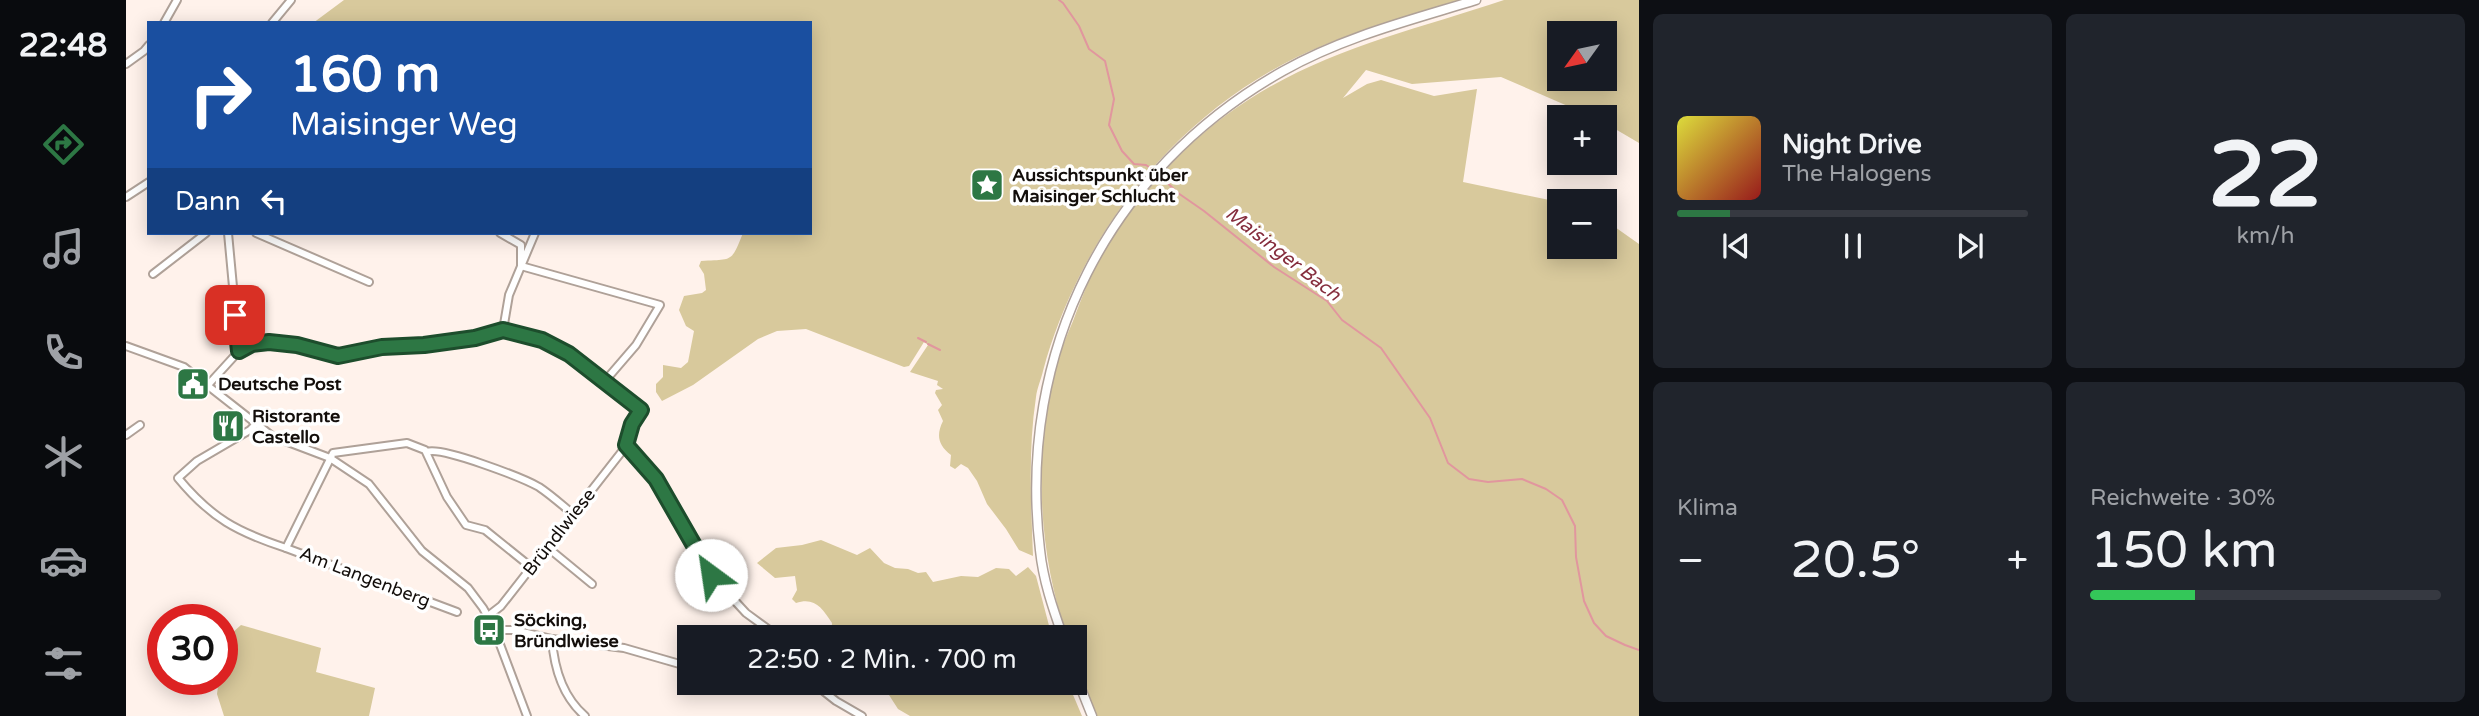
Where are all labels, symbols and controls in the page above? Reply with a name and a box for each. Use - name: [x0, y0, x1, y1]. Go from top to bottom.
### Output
- north arrow: [1547, 21, 1617, 91]
- map controls: [1547, 21, 1617, 259]
- text: 22:48: [19, 27, 107, 65]
- text: 160 m: [290, 46, 440, 105]
- icon: right: [175, 49, 266, 140]
- button: +: [1547, 105, 1617, 175]
- text: Maisinger Weg: [290, 106, 518, 144]
- icon: directions: [39, 120, 88, 169]
- text: 22: [2208, 121, 2323, 231]
- text: Night Drive: [1782, 129, 1922, 160]
- text: The Halogens: [1782, 160, 1931, 188]
- place label: Aussichtspunkt über Maisinger Schlucht: [1012, 164, 1189, 207]
- place icon: Aussichtspunkt über Maisinger Schlucht: [968, 166, 1006, 204]
- icon: left: [255, 182, 293, 220]
- text: Dann: [175, 186, 241, 217]
- button: −: [1547, 189, 1617, 259]
- water label: Maisinger Bach: [1221, 202, 1345, 306]
- text: km/h: [2237, 222, 2294, 250]
- icon: music: [39, 224, 88, 273]
- icon: previous: [1717, 227, 1755, 265]
- icon: pause: [1834, 227, 1872, 265]
- icon: next: [1951, 227, 1989, 265]
- pin: [205, 285, 265, 345]
- icon: arrive: [216, 296, 254, 334]
- icon: phone: [39, 328, 88, 377]
- public building icon: Deutsche Post: [174, 365, 212, 403]
- place label: Deutsche Post: [218, 373, 342, 395]
- place label: Ristorante Castello: [252, 405, 340, 448]
- restaurant icon: Ristorante Castello: [209, 407, 247, 445]
- icon: climate: [39, 432, 88, 481]
- street label: Bründlwiese: [518, 484, 600, 580]
- text: Reichweite · 30%: [2090, 484, 2275, 512]
- text: Klima: [1677, 494, 1738, 522]
- text: 150 km: [2090, 519, 2278, 582]
- text: 20.5°: [1790, 529, 1920, 592]
- icon: car: [39, 536, 88, 585]
- position arrow: [674, 538, 748, 612]
- text: −: [1677, 538, 1704, 584]
- text: +: [2007, 538, 2028, 584]
- street label: Am Langenberg: [297, 542, 433, 612]
- speed limit sign: 30: [147, 604, 238, 695]
- place label: Söcking, Bründlwiese: [514, 609, 619, 652]
- bus stop icon: Söcking, Bründlwiese: [470, 611, 508, 649]
- icon: filters: [39, 639, 88, 688]
- text: 22:50 · 2 Min. · 700 m: [747, 644, 1017, 675]

